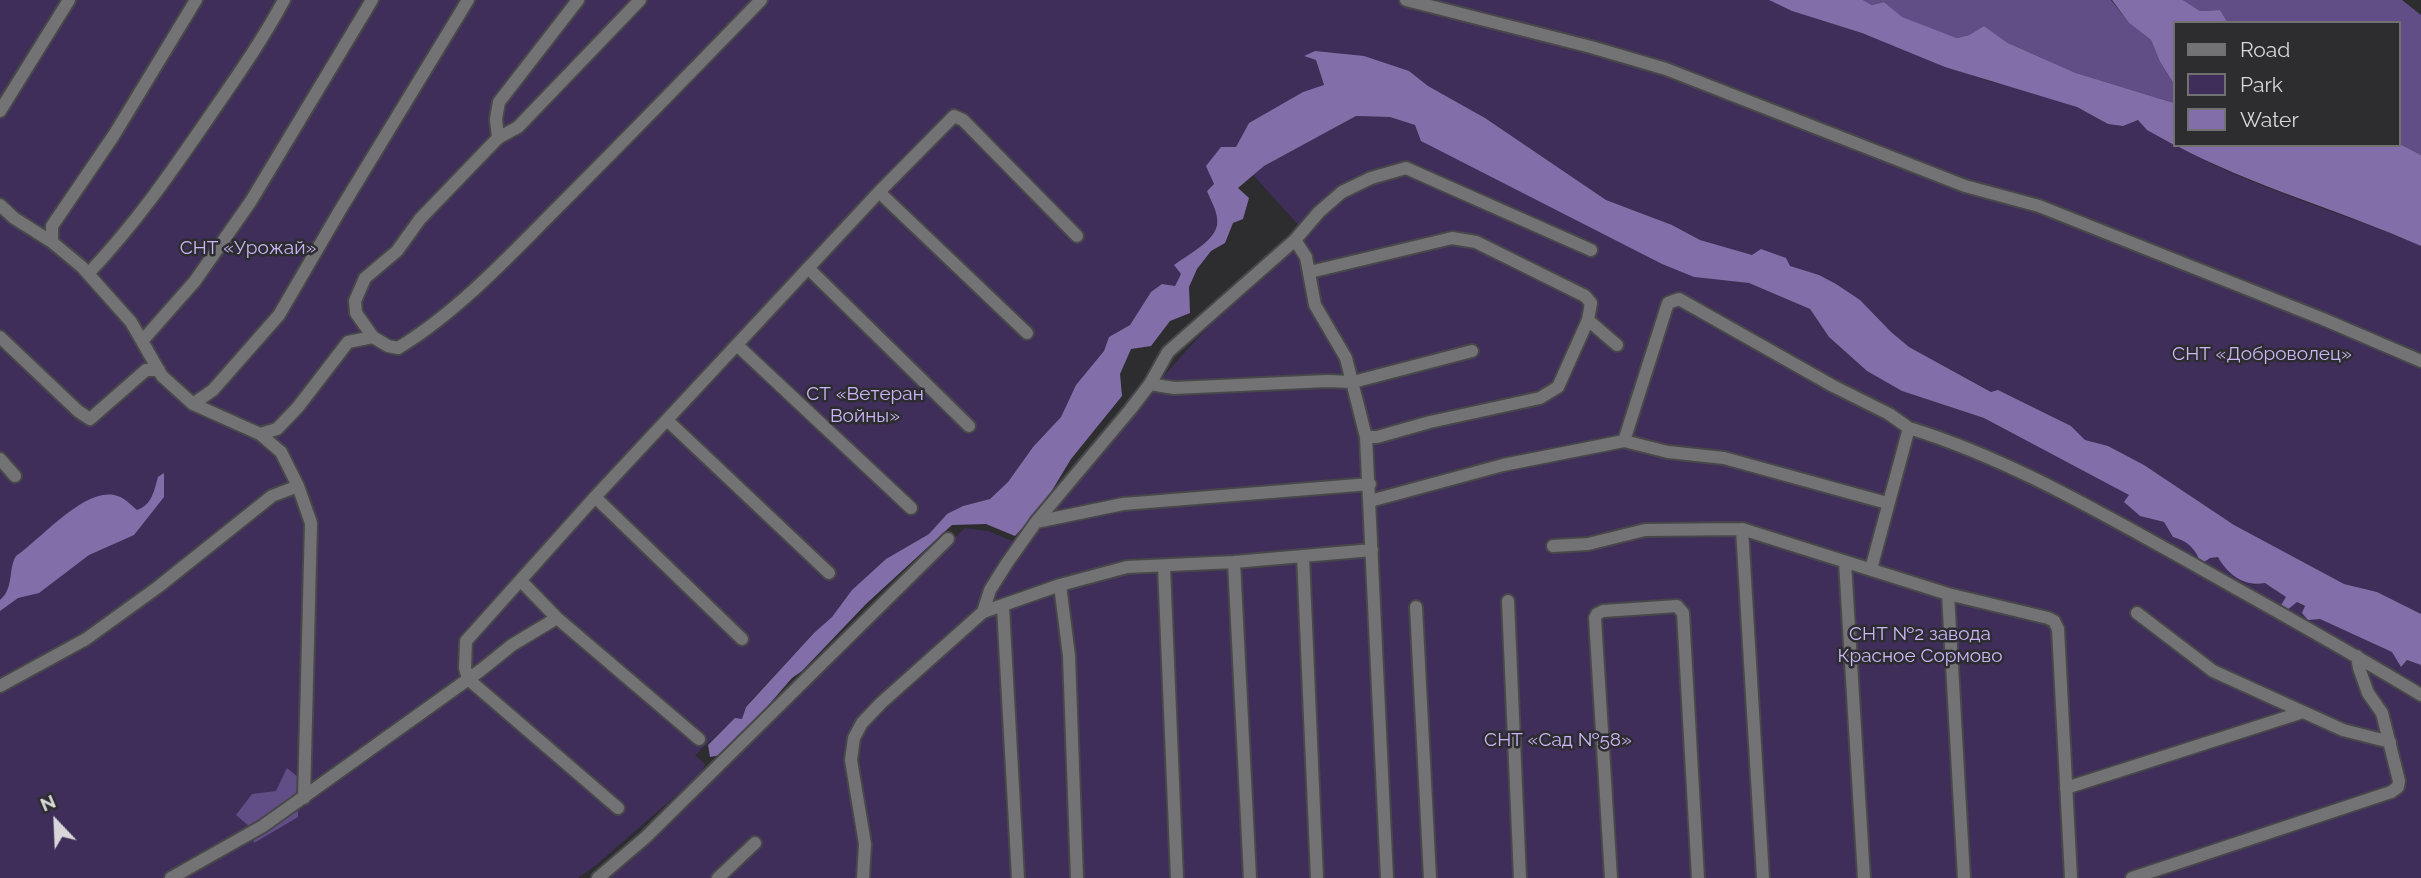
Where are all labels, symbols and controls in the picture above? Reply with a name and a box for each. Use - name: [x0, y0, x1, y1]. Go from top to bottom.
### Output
- legend: [2172, 21, 2400, 147]
- text: Road: [2240, 37, 2290, 62]
- text: Park: [2240, 72, 2283, 97]
- text: Water: [2240, 107, 2299, 132]
- park label: СНТ «Урожай»: [180, 237, 316, 259]
- park label: СНТ «Доброволец»: [2172, 343, 2352, 365]
- park label: СТ «Ветеран Войны»: [806, 383, 924, 427]
- park label: СНТ №2 завода Красное Сормово: [1837, 623, 2003, 667]
- park label: СНТ «Сад №58»: [1484, 729, 1632, 751]
- north arrow: [21, 787, 91, 857]
- text: N: [37, 790, 59, 816]

